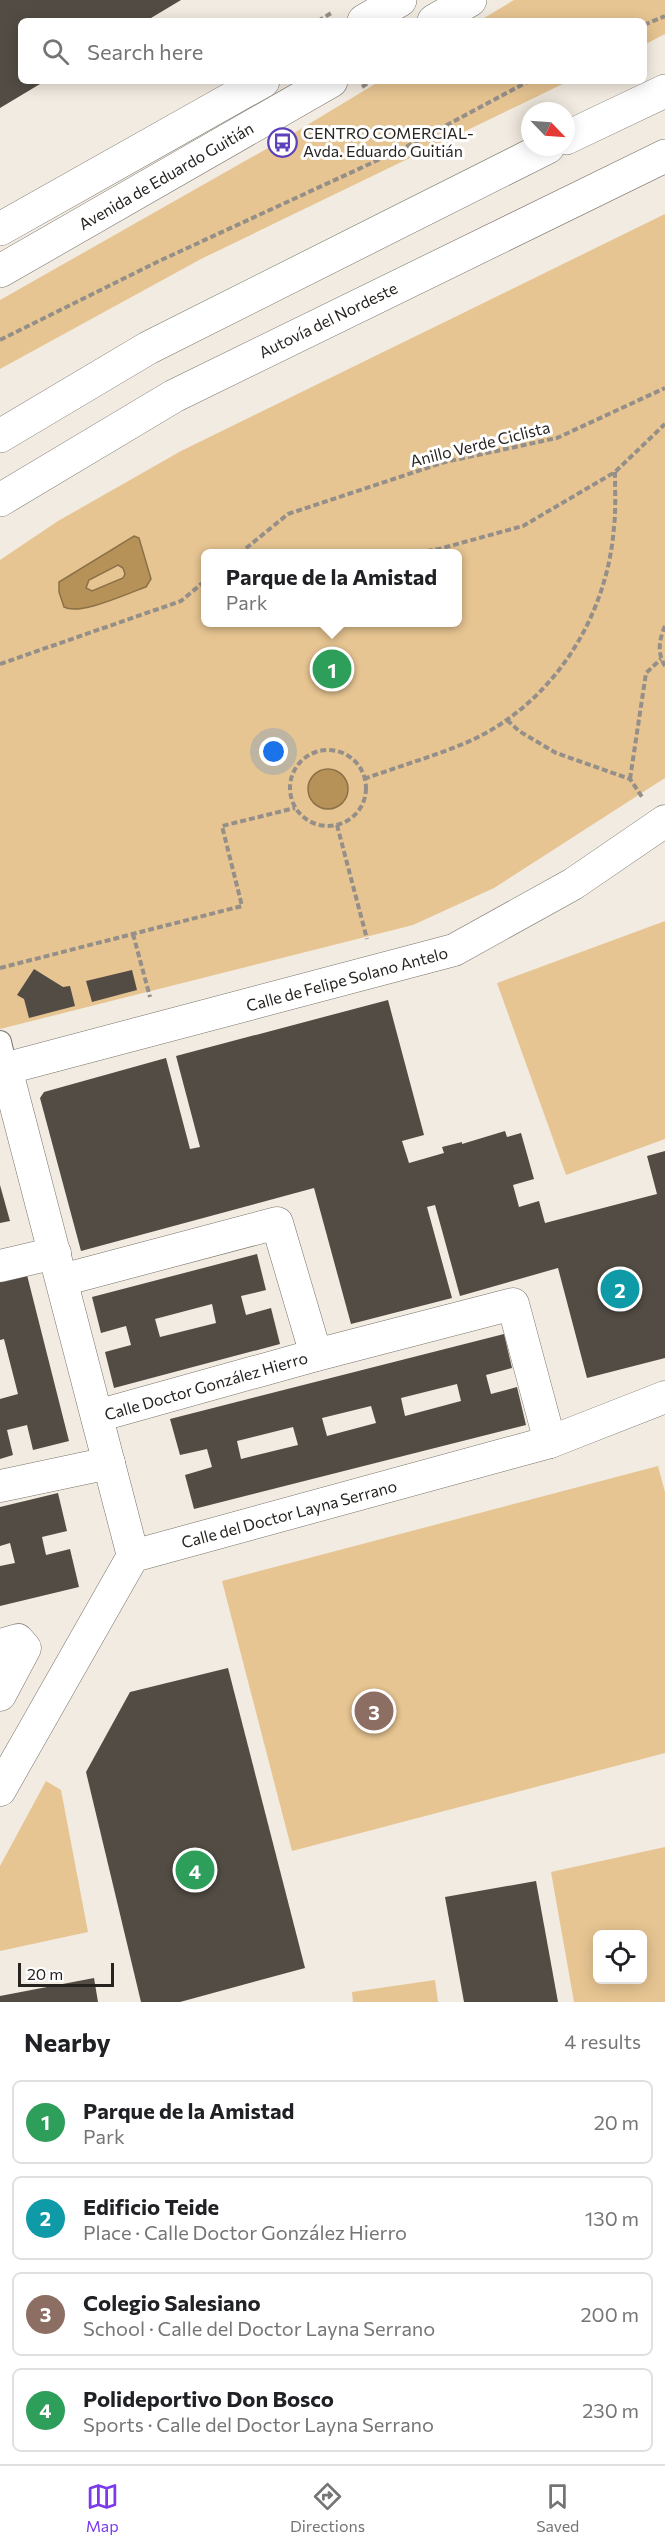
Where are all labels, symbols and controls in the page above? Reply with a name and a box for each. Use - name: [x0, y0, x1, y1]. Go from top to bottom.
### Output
- search box: [18, 18, 647, 84]
- icon: search: [39, 35, 72, 68]
- text: Search here: [87, 38, 203, 65]
- north arrow: [521, 102, 575, 156]
- street label: Avenida de Eduardo Guitián: [75, 118, 256, 233]
- place label: CENTRO COMERCIAL- Avda. Eduardo Guitián: [303, 123, 474, 160]
- bus stop icon: CENTRO COMERCIAL- Avda. Eduardo Guitián: [266, 126, 298, 158]
- street label: Autovía del Nordeste: [255, 278, 400, 361]
- street label: Anillo Verde Ciclista: [408, 417, 552, 470]
- popup: [201, 549, 462, 627]
- text: Parque de la Amistad: [226, 563, 437, 590]
- text: Park: [226, 590, 268, 614]
- pin: 1: [312, 646, 352, 692]
- your location: [259, 737, 288, 766]
- street label: Calle de Felipe Solano Antelo: [244, 942, 450, 1015]
- pin: 2: [600, 1266, 640, 1312]
- street label: Calle Doctor González Hierro: [102, 1347, 310, 1424]
- street label: Calle del Doctor Layna Serrano: [179, 1476, 399, 1551]
- pin: 3: [354, 1688, 394, 1734]
- pin: 4: [176, 1848, 214, 1892]
- map controls: [593, 1930, 647, 1984]
- button: locate: [593, 1930, 647, 1984]
- scale bar: [18, 1960, 114, 1988]
- text: 20 m: [27, 1964, 63, 1983]
- text: Nearby: [24, 2026, 111, 2057]
- text: 4 results: [564, 2029, 641, 2053]
- text: Parque de la Amistad: [83, 2097, 294, 2124]
- text: 1: [41, 2110, 50, 2134]
- text: 20 m: [594, 2110, 639, 2134]
- text: Park: [83, 2124, 125, 2148]
- text: Edificio Teide: [83, 2193, 219, 2220]
- text: 2: [40, 2206, 51, 2230]
- text: 130 m: [585, 2206, 639, 2230]
- text: Place · Calle Doctor González Hierro: [83, 2220, 407, 2244]
- text: Colegio Salesiano: [83, 2289, 261, 2316]
- text: 3: [40, 2302, 51, 2326]
- text: 200 m: [581, 2302, 639, 2326]
- text: School · Calle del Doctor Layna Serrano: [83, 2316, 435, 2340]
- text: Polideportivo Don Bosco: [83, 2385, 334, 2412]
- text: 4: [39, 2398, 52, 2422]
- text: 230 m: [582, 2398, 639, 2422]
- text: Sports · Calle del Doctor Layna Serrano: [83, 2412, 434, 2436]
- tab: Map: [86, 2480, 119, 2535]
- tab: Directions: [290, 2480, 365, 2535]
- tab: Saved: [536, 2480, 579, 2535]

